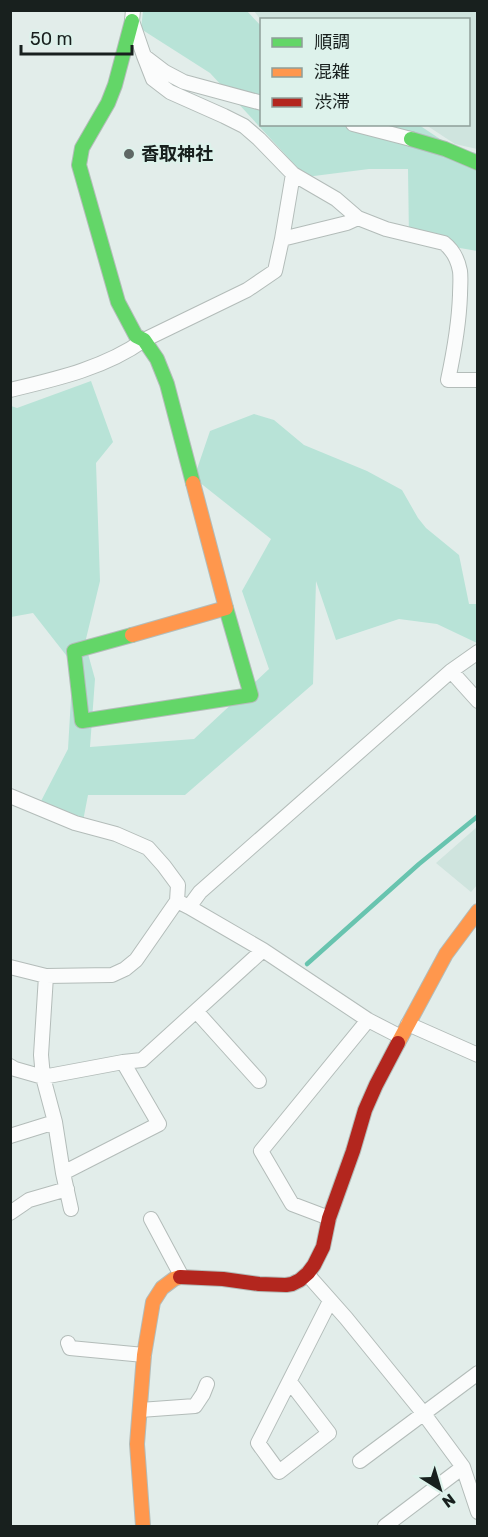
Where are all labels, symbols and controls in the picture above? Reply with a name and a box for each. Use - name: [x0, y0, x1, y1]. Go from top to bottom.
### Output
- scale bar: [21, 18, 132, 56]
- legend: [260, 18, 470, 126]
- text: 50 m: [30, 28, 73, 50]
- text: 順調: [314, 31, 350, 53]
- text: 混雑: [314, 61, 350, 83]
- text: 渋滞: [314, 91, 350, 113]
- place label: 香取神社: [141, 143, 213, 165]
- marker: 香取神社: [122, 147, 136, 161]
- north arrow: [410, 1459, 470, 1519]
- text: N: [438, 1490, 459, 1512]

